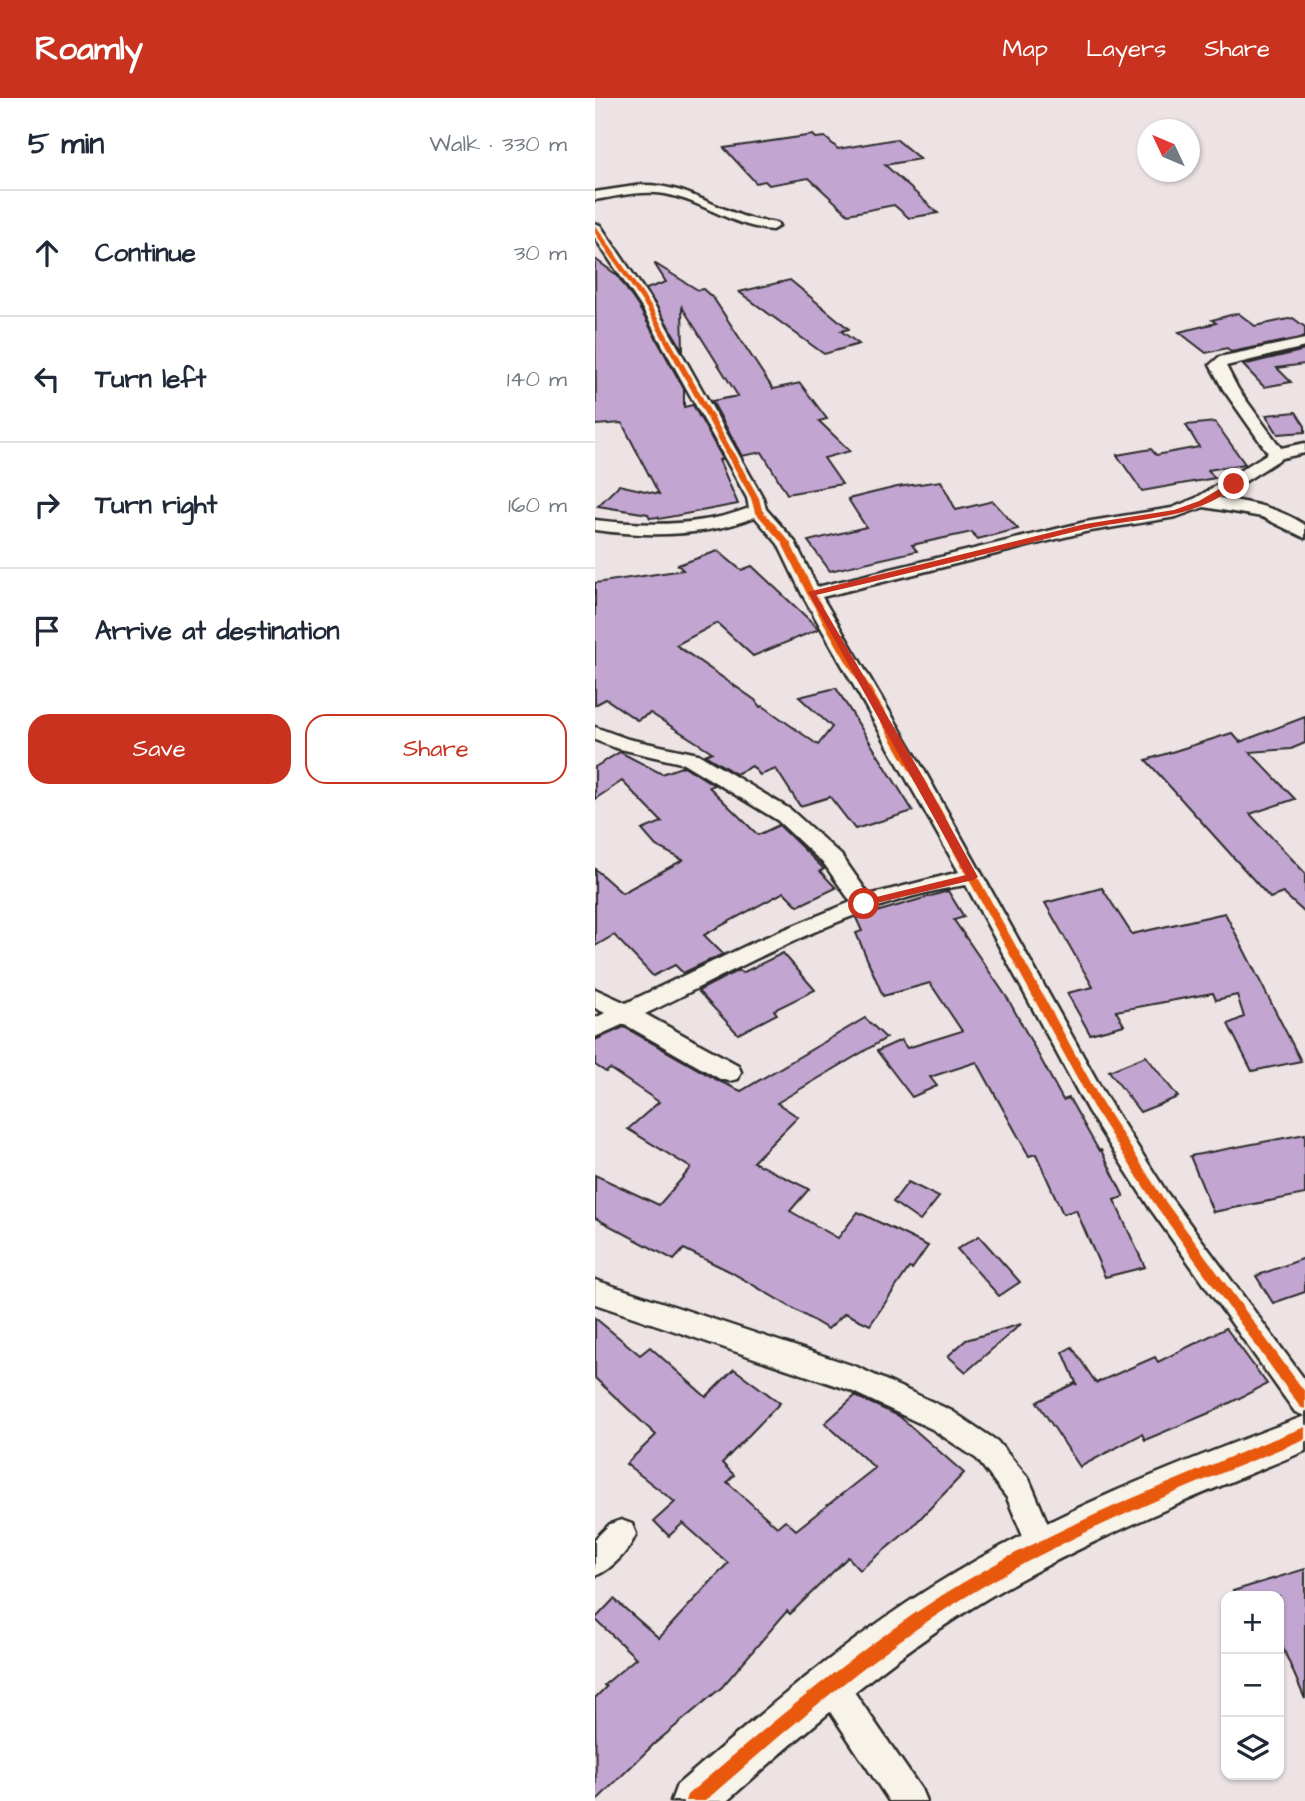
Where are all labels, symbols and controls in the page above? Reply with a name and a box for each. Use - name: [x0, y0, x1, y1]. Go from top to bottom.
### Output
- text: Roamly: [35, 26, 143, 72]
- text: Map: [1003, 32, 1048, 66]
- text: Layers: [1086, 32, 1166, 66]
- text: Share: [1204, 32, 1270, 66]
- north arrow: [1137, 119, 1200, 182]
- text: 5 min: [28, 123, 104, 165]
- text: Walk · 330 m: [429, 128, 567, 160]
- icon: ahead: [28, 234, 66, 272]
- text: Continue: [95, 235, 196, 271]
- text: 30 m: [514, 237, 567, 269]
- icon: left: [28, 360, 66, 398]
- text: Turn left: [95, 361, 206, 397]
- text: 140 m: [507, 363, 567, 395]
- route end: [1218, 468, 1249, 499]
- icon: right: [28, 486, 66, 524]
- text: Turn right: [95, 487, 217, 523]
- text: 160 m: [508, 489, 567, 521]
- icon: arrive: [28, 612, 66, 650]
- text: Arrive at destination: [95, 613, 340, 649]
- button: Save: [28, 714, 291, 784]
- button: Share: [305, 714, 567, 784]
- route start: [848, 888, 879, 919]
- map controls: [1221, 1591, 1284, 1780]
- button: +: [1221, 1591, 1284, 1654]
- button: −: [1221, 1654, 1284, 1717]
- button: layers: [1221, 1717, 1284, 1780]

